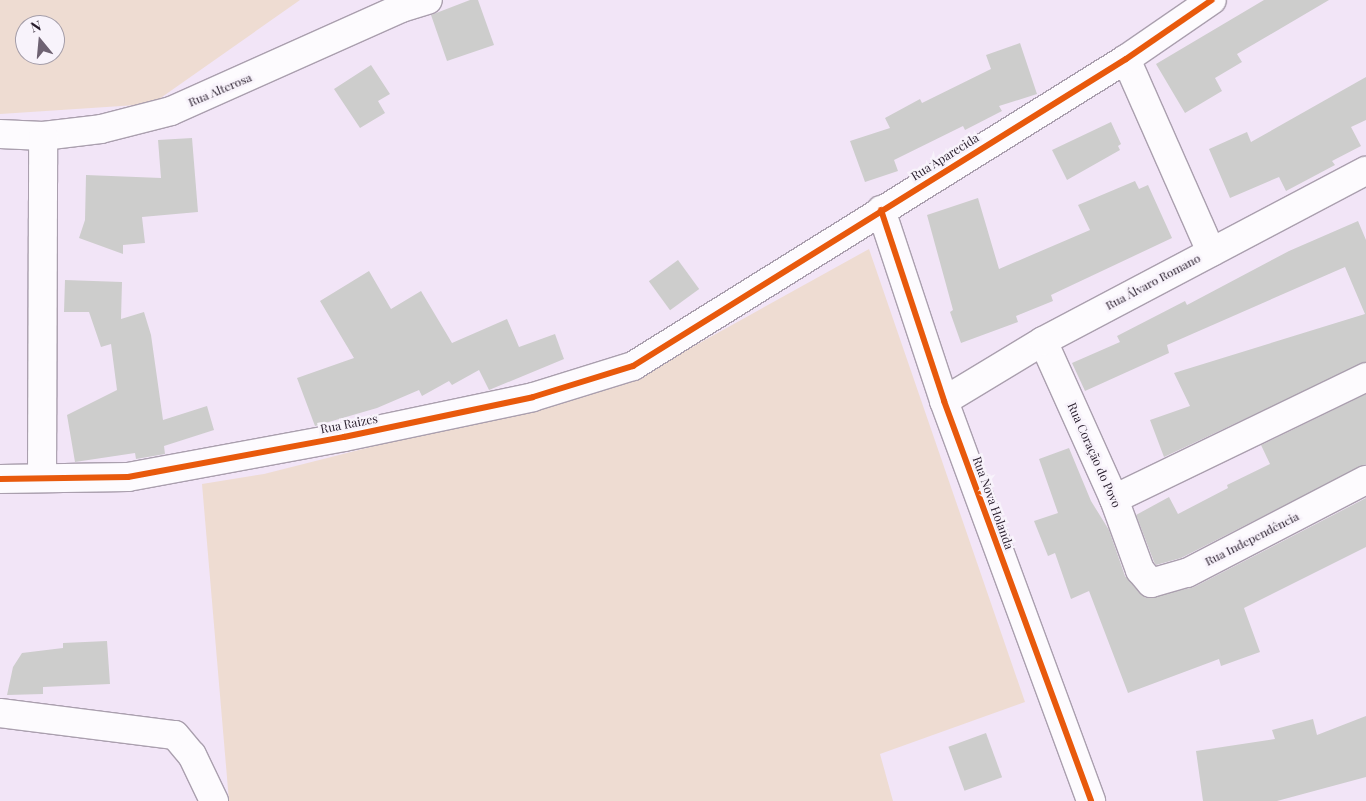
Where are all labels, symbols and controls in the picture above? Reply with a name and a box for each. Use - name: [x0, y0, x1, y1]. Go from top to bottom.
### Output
- north arrow: [15, 15, 65, 65]
- text: N: [28, 16, 43, 37]
- street label: Rua Alterosa: [186, 70, 254, 110]
- street label: Rua Aparecida: [908, 130, 982, 184]
- street label: Rua Álvaro Romano: [1103, 251, 1203, 313]
- street label: Rua Coração do Povo: [1064, 400, 1124, 510]
- street label: Rua Raizes: [319, 411, 379, 437]
- street label: Rua Nova Holanda: [969, 454, 1017, 552]
- street label: Rua Independência: [1203, 509, 1301, 569]

